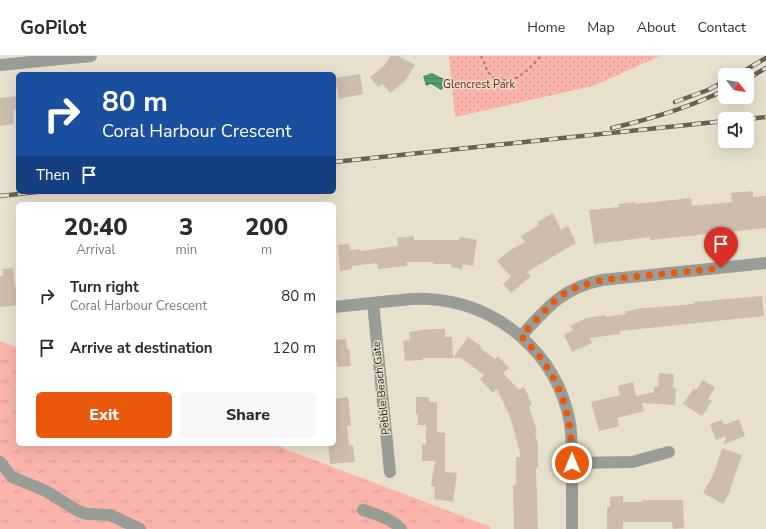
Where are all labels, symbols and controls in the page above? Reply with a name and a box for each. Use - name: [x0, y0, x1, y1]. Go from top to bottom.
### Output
- text: GoPilot: [20, 15, 86, 41]
- text: Home: [527, 18, 565, 37]
- text: Map: [587, 18, 615, 37]
- text: About: [637, 18, 676, 37]
- text: Contact: [698, 18, 746, 37]
- north arrow: [718, 68, 754, 104]
- map controls: [718, 68, 754, 148]
- park label: Glencrest Park: [443, 77, 515, 92]
- text: 80 m: [102, 83, 168, 121]
- icon: right: [36, 88, 88, 140]
- button: sound: [718, 112, 754, 148]
- text: Coral Harbour Crescent: [102, 119, 292, 143]
- icon: arrive: [78, 164, 100, 186]
- text: Then: [36, 165, 70, 185]
- text: 20:40: [64, 211, 128, 243]
- text: 3: [179, 211, 194, 243]
- text: 200: [245, 211, 288, 243]
- pin: [704, 227, 738, 268]
- icon: arrive: [710, 233, 732, 255]
- text: Arrival: [76, 241, 115, 259]
- text: min: [176, 241, 197, 259]
- text: m: [261, 241, 272, 259]
- text: Turn right: [70, 277, 139, 297]
- icon: right: [36, 285, 58, 307]
- text: 80 m: [281, 286, 316, 306]
- text: Coral Harbour Crescent: [70, 297, 207, 315]
- icon: arrive: [36, 337, 58, 359]
- text: Arrive at destination: [70, 338, 213, 358]
- text: 120 m: [272, 338, 316, 358]
- street label: Pebble Beach Gate: [369, 340, 393, 436]
- button: Exit: [36, 392, 172, 438]
- button: Share: [180, 392, 316, 438]
- position arrow: [551, 442, 593, 484]

